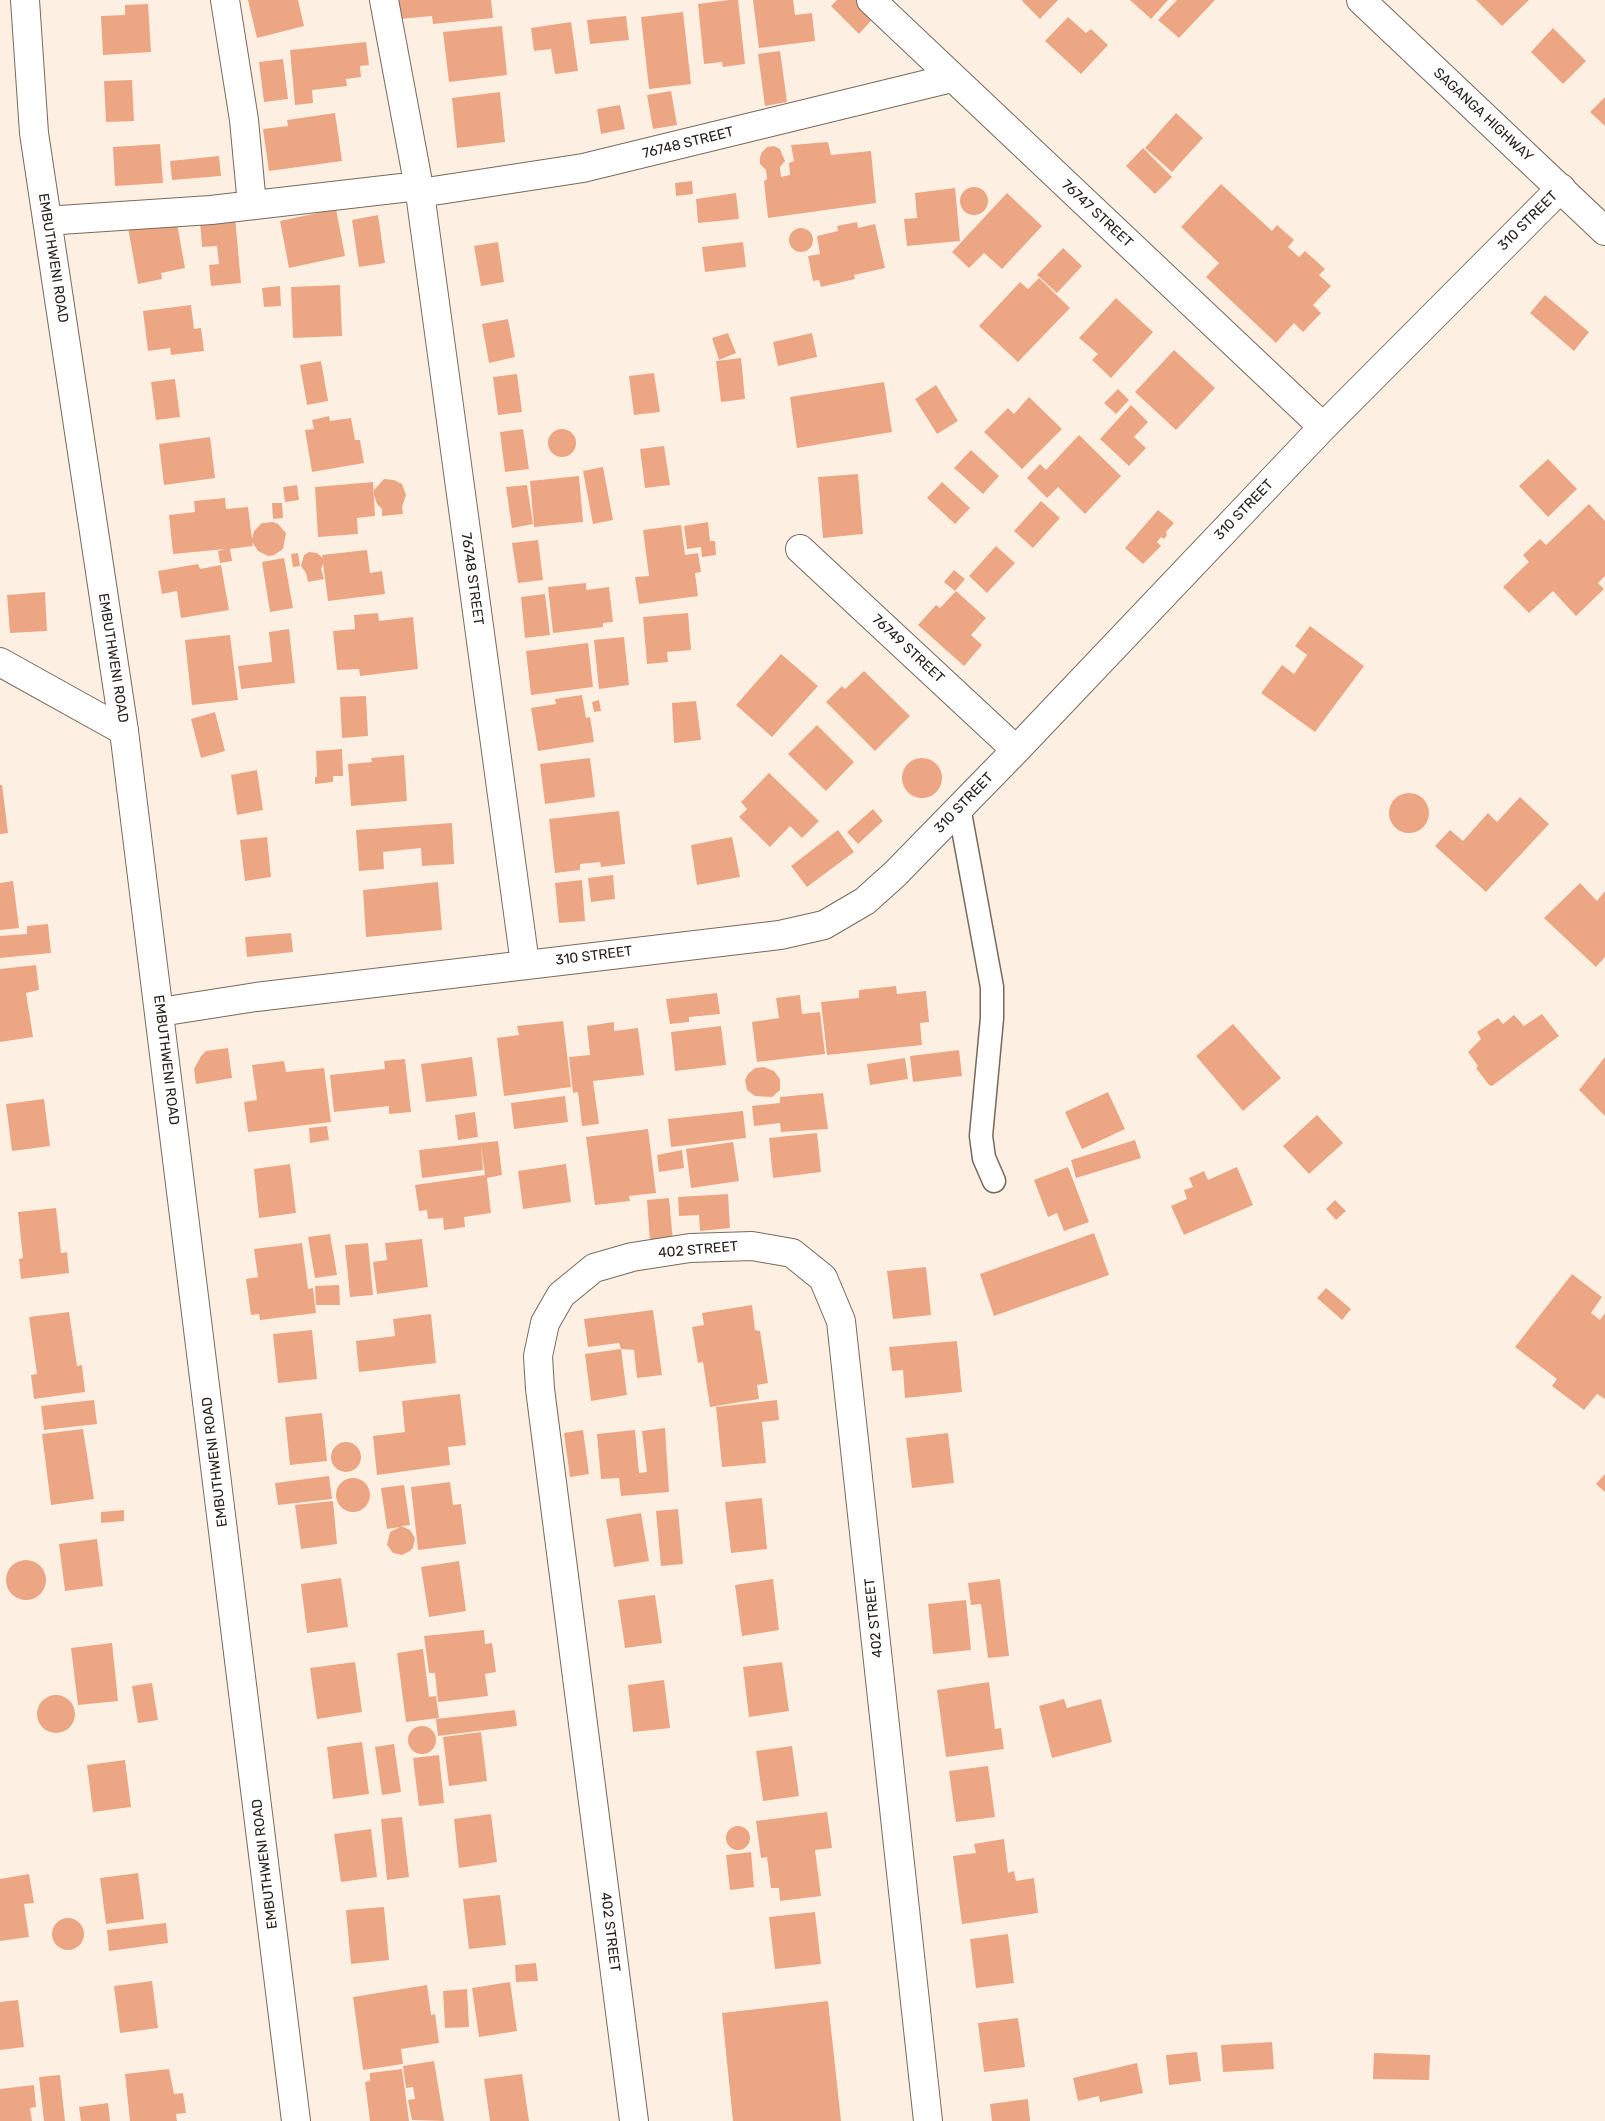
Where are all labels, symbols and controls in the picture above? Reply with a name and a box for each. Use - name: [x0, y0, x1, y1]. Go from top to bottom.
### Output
- street label: SAGANGA HIGHWAY: [1430, 65, 1536, 165]
- street label: 76748 STREET: [641, 124, 735, 162]
- street label: 76747 STREET: [1058, 177, 1136, 251]
- street label: 310 STREET: [1495, 188, 1561, 254]
- street label: EMBUTHWENI ROAD: [34, 192, 72, 324]
- street label: 310 STREET: [1211, 476, 1277, 544]
- street label: 76748 STREET: [457, 532, 487, 626]
- street label: EMBUTHWENI ROAD: [94, 592, 132, 724]
- street label: 76749 STREET: [868, 611, 948, 687]
- street label: 310 STREET: [931, 769, 997, 837]
- street label: 310 STREET: [555, 943, 633, 969]
- street label: EMBUTHWENI ROAD: [150, 994, 182, 1126]
- street label: 402 STREET: [657, 1238, 739, 1262]
- street label: EMBUTHWENI ROAD: [199, 1396, 231, 1528]
- street label: 402 STREET: [861, 1577, 887, 1659]
- street label: EMBUTHWENI ROAD: [249, 1798, 281, 1930]
- street label: 402 STREET: [597, 1891, 623, 1973]

